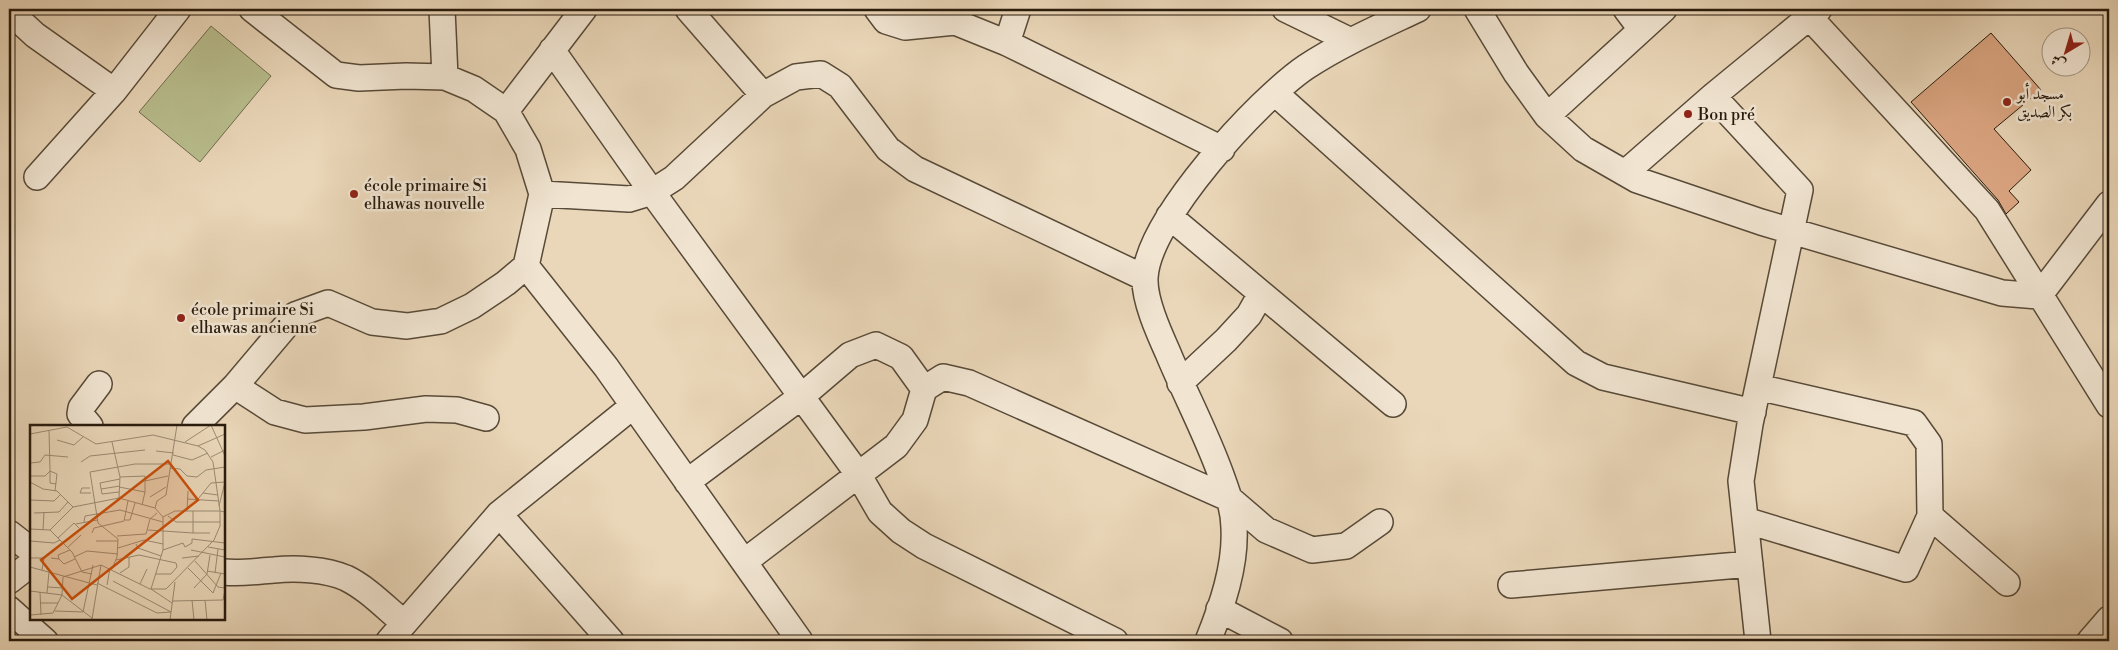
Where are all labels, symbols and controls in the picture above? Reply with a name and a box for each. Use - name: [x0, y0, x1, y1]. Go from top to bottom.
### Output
- north arrow: [2040, 28, 2090, 78]
- text: ش: [2048, 50, 2070, 73]
- place label: مسجد أبو بكر الصديق: [2015, 82, 2072, 122]
- marker: مسجد أبو بكر الصديق: [2001, 96, 2013, 108]
- place label: Bon pré: [1697, 105, 1755, 125]
- marker: Bon pré: [1682, 108, 1694, 120]
- place label: école primaire Si elhawas nouvelle: [364, 176, 487, 214]
- marker: école primaire Si elhawas nouvelle: [348, 188, 360, 200]
- place label: école primaire Si elhawas ancienne: [191, 300, 317, 338]
- marker: école primaire Si elhawas ancienne: [175, 312, 187, 324]
- inset map: [30, 425, 225, 620]

